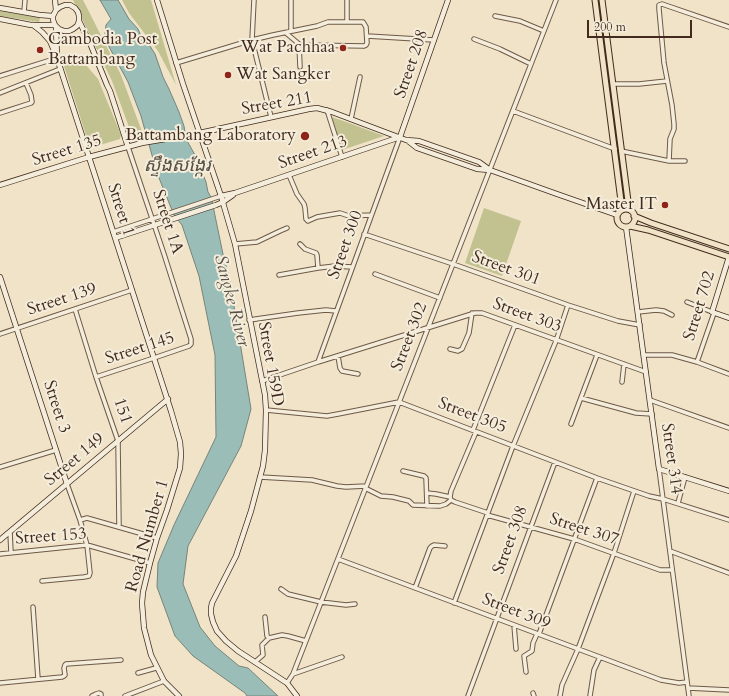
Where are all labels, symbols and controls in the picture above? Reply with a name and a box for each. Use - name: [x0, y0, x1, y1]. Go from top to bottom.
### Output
- scale bar: [589, 12, 694, 38]
- text: 200 m: [594, 19, 626, 35]
- street label: Street 208: [391, 27, 433, 101]
- place label: Cambodia Post Battambang: [48, 30, 157, 70]
- place label: Wat Pachhaa: [240, 38, 335, 58]
- marker: Wat Pachhaa: [338, 43, 348, 53]
- marker: Cambodia Post Battambang: [35, 45, 45, 55]
- place label: Wat Sangker: [236, 65, 330, 85]
- marker: Wat Sangker: [223, 70, 233, 80]
- street label: Street 211: [240, 88, 314, 120]
- place label: Battambang Laboratory: [125, 126, 296, 146]
- marker: Battambang Laboratory: [299, 130, 311, 142]
- street label: Street 135: [30, 131, 104, 171]
- street label: Street 213: [276, 132, 350, 174]
- water label: ស្ទឹងសង្កែរ: [144, 156, 210, 178]
- street label: Street 1: [102, 181, 138, 239]
- street label: Street 1A: [147, 187, 187, 257]
- place label: Master IT: [586, 195, 657, 215]
- marker: Master IT: [660, 200, 670, 210]
- street label: Street 300: [324, 208, 368, 282]
- street label: Street 301: [469, 247, 543, 291]
- water label: Sangke River: [208, 253, 254, 349]
- street label: Street 702: [680, 269, 720, 343]
- street label: Street 139: [25, 279, 99, 321]
- street label: Street 303: [490, 294, 564, 338]
- street label: Street 302: [388, 300, 432, 374]
- street label: Street 159D: [253, 320, 287, 408]
- street label: Street 145: [103, 328, 177, 370]
- street label: Street 3: [38, 378, 74, 436]
- street label: Street 305: [435, 394, 509, 438]
- street label: 151: [108, 395, 136, 427]
- street label: Street 314: [656, 422, 686, 496]
- street label: Street 149: [41, 429, 109, 491]
- street label: Road Number 1: [122, 477, 174, 595]
- street label: Street 308: [489, 503, 533, 577]
- street label: Street 307: [547, 509, 621, 551]
- street label: Street 153: [15, 524, 87, 550]
- street label: Street 309: [479, 590, 553, 634]

